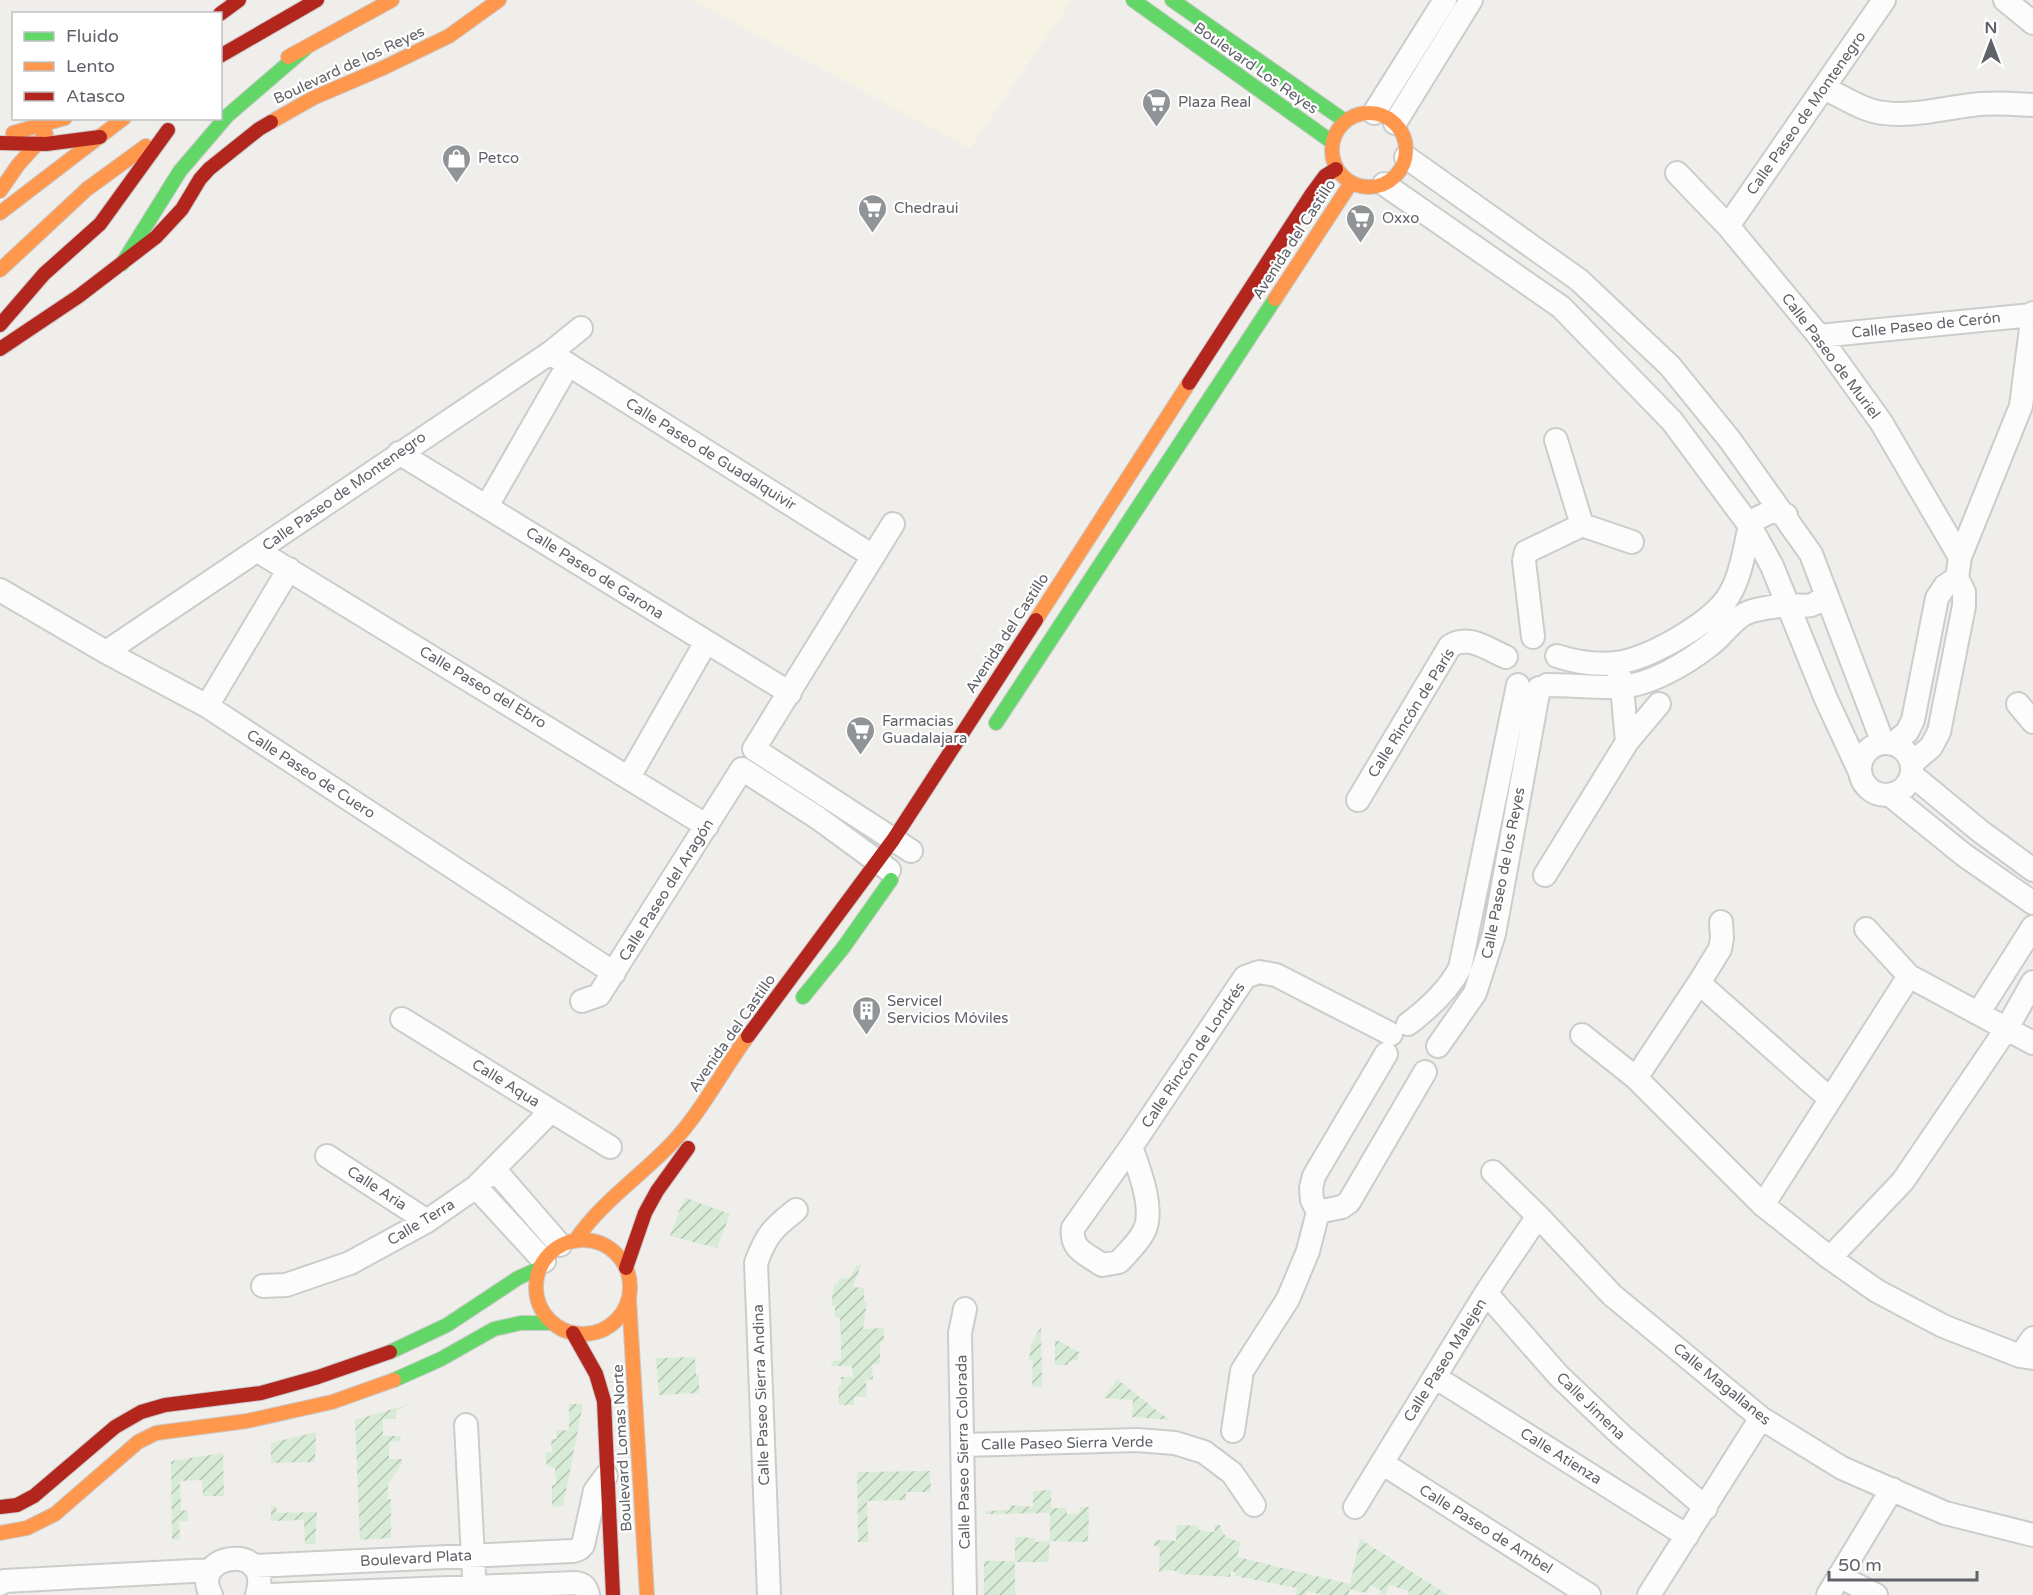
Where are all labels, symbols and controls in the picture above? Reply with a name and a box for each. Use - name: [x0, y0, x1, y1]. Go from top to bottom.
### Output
- legend: [12, 12, 222, 120]
- north arrow: [1961, 12, 2021, 72]
- street label: Boulevard Los Reyes: [1190, 18, 1322, 118]
- text: N: [1985, 18, 1997, 38]
- street label: Boulevard de los Reyes: [271, 22, 427, 108]
- text: Fluido: [66, 25, 119, 47]
- street label: Calle Paseo de Montenegro: [1743, 28, 1869, 198]
- text: Lento: [66, 55, 115, 77]
- text: Atasco: [66, 85, 125, 107]
- supermarket icon: Plaza Real: [1141, 86, 1173, 128]
- place label: Plaza Real: [1178, 93, 1251, 111]
- shop icon: Petco: [441, 142, 473, 184]
- place label: Petco: [478, 149, 519, 167]
- street label: Avenida del Castillo: [1249, 176, 1339, 302]
- supermarket icon: Chedraui: [857, 192, 889, 234]
- place label: Chedraui: [894, 199, 959, 217]
- supermarket icon: Oxxo: [1345, 202, 1377, 244]
- place label: Oxxo: [1382, 209, 1419, 227]
- street label: Calle Paseo de Muriel: [1778, 290, 1884, 422]
- street label: Calle Paseo de Cerón: [1851, 308, 2001, 342]
- street label: Calle Paseo de Guadalquivir: [622, 394, 800, 514]
- street label: Calle Paseo de Montenegro: [259, 428, 429, 554]
- street label: Calle Paseo de Garona: [523, 523, 667, 623]
- street label: Avenida del Castillo: [962, 570, 1052, 696]
- street label: Calle Paseo del Ebro: [416, 642, 550, 732]
- street label: Calle Rincón de París: [1364, 645, 1458, 781]
- place label: Farmacias Guadalajara: [882, 712, 967, 747]
- supermarket icon: Farmacias Guadalajara: [845, 714, 877, 756]
- street label: Calle Paseo de Cuero: [243, 726, 379, 822]
- street label: Calle Paseo de los Reyes: [1478, 786, 1528, 960]
- street label: Calle Paseo del Aragón: [615, 816, 717, 964]
- street label: Avenida del Castillo: [685, 971, 779, 1095]
- street label: Calle Rincón de Londrés: [1138, 979, 1248, 1131]
- place label: Servicel Servicios Móviles: [887, 992, 1009, 1027]
- building icon: Servicel Servicios Móviles: [850, 994, 882, 1036]
- street label: Calle Aqua: [469, 1055, 543, 1111]
- street label: Calle Aria: [344, 1162, 410, 1214]
- street label: Calle Terra: [384, 1195, 458, 1249]
- street label: Calle Paseo Malejen: [1400, 1295, 1490, 1425]
- street label: Calle Paseo Sierra Andina: [749, 1304, 773, 1486]
- street label: Calle Magallanes: [1670, 1339, 1774, 1429]
- street label: Calle Paseo Sierra Colorada: [952, 1354, 974, 1550]
- street label: Boulevard Lomas Norte: [609, 1364, 635, 1532]
- street label: Calle Jimena: [1553, 1369, 1629, 1443]
- street label: Calle Atienza: [1517, 1424, 1605, 1488]
- street label: Calle Paseo Sierra Verde: [981, 1432, 1153, 1454]
- street label: Calle Paseo de Ambel: [1416, 1481, 1556, 1577]
- scale bar: [1829, 1544, 1978, 1582]
- street label: Boulevard Plata: [360, 1546, 472, 1570]
- text: 50 m: [1838, 1554, 1882, 1576]

